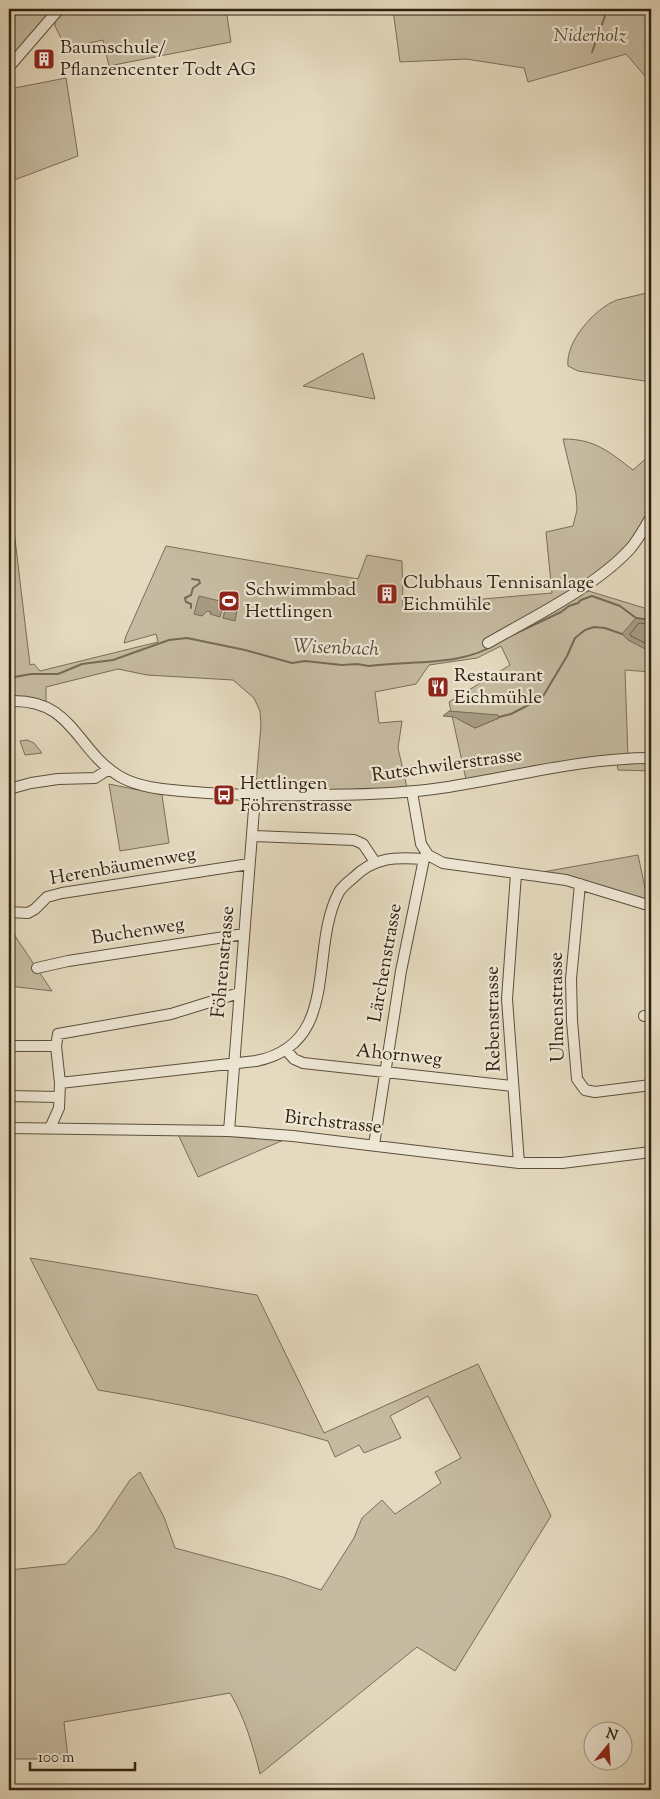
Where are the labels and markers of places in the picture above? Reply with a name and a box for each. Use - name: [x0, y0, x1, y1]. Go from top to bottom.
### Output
- place label: Baumschule/ Pflanzencenter Todt AG: [60, 35, 256, 84]
- building icon: Baumschule/ Pflanzencenter Todt AG: [32, 47, 56, 71]
- place label: Clubhaus Tennisanlage Eichmühle: [403, 570, 594, 619]
- place label: Schwimmbad Hettlingen: [245, 577, 357, 626]
- building icon: Clubhaus Tennisanlage Eichmühle: [375, 582, 399, 606]
- sports icon: Schwimmbad Hettlingen: [217, 589, 241, 613]
- place label: Restaurant Eichmühle: [454, 663, 543, 712]
- restaurant icon: Restaurant Eichmühle: [426, 675, 450, 699]
- place label: Hettlingen Föhrenstrasse: [240, 771, 352, 820]
- bus stop icon: Hettlingen Föhrenstrasse: [212, 783, 236, 807]

